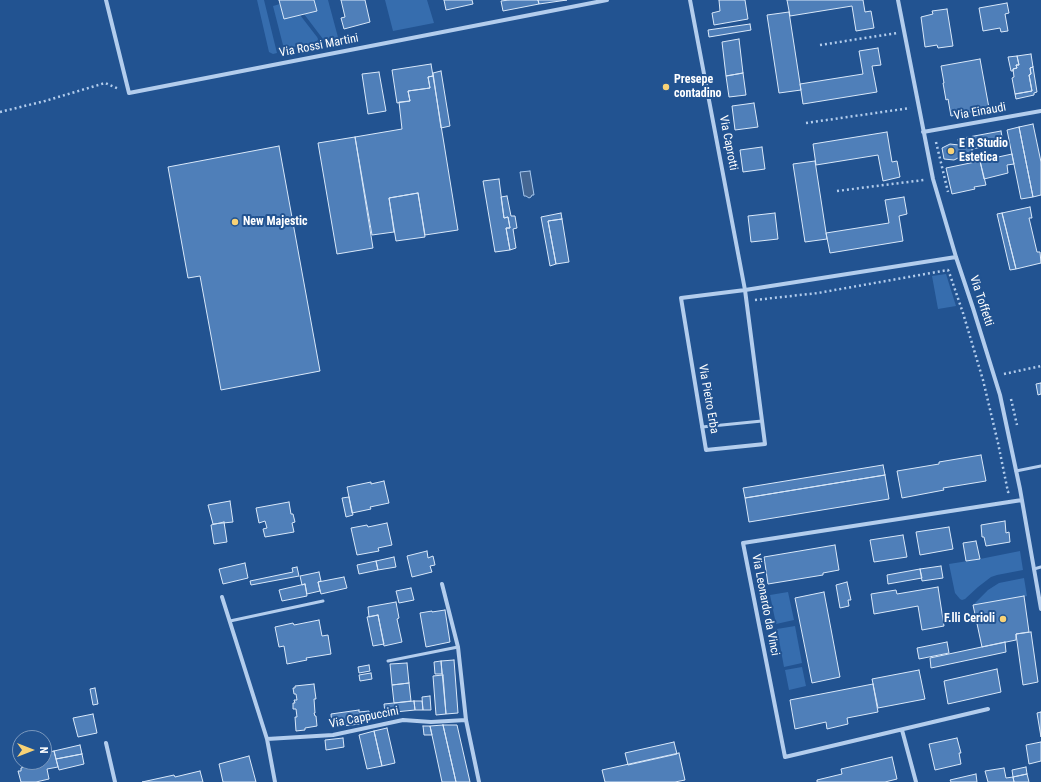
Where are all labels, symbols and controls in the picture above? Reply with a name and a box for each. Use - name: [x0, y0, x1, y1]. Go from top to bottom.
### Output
- street label: Via Rossi Martini: [278, 31, 360, 61]
- place label: Presepe contadino: [674, 73, 722, 101]
- marker: Presepe contadino: [661, 82, 671, 92]
- street label: Via Einaudi: [953, 100, 1007, 124]
- street label: Via Caprotti: [716, 114, 740, 172]
- place label: E R Studio Estetica: [959, 137, 1008, 165]
- marker: E R Studio Estetica: [946, 146, 956, 156]
- place label: New Majestic: [243, 215, 308, 229]
- marker: New Majestic: [230, 217, 240, 227]
- street label: Via Toffetti: [966, 274, 996, 328]
- street label: Via Pietro Erba: [695, 363, 721, 435]
- street label: Via Leonardo da Vinci: [748, 553, 782, 657]
- place label: F.lli Cerioli: [944, 612, 995, 626]
- marker: F.lli Cerioli: [998, 614, 1008, 624]
- street label: Via Cappuccini: [328, 704, 400, 732]
- north arrow: [12, 730, 52, 770]
- text: N: [37, 747, 50, 753]

